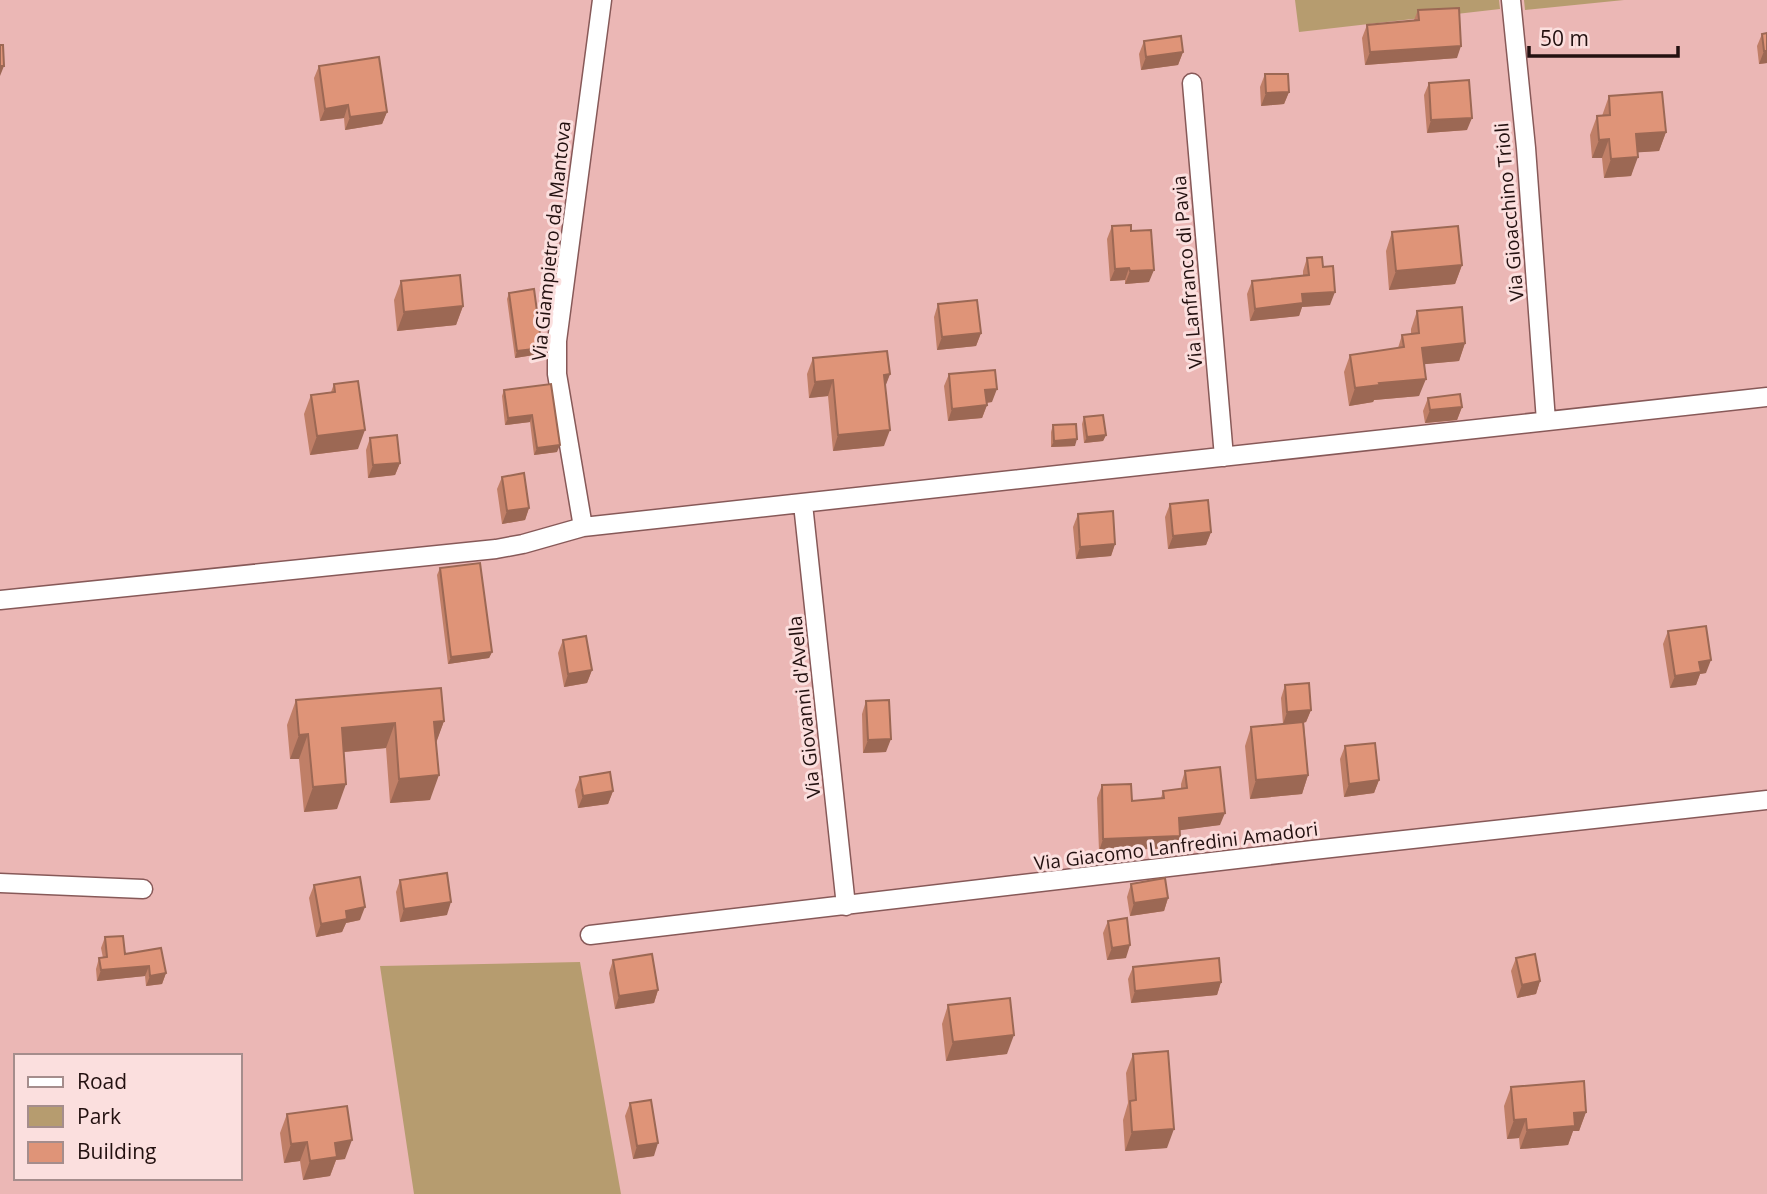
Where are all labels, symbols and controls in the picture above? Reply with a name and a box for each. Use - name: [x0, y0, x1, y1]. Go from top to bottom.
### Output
- scale bar: [1529, 14, 1678, 58]
- text: 50 m: [1540, 24, 1589, 52]
- street label: Via Giampietro da Mantova: [525, 120, 577, 362]
- street label: Via Gioacchino Trioli: [1488, 122, 1530, 302]
- street label: Via Lanfranco di Pavia: [1166, 174, 1208, 370]
- street label: Via Giovanni d'Avella: [782, 615, 826, 799]
- street label: Via Giacomo Lanfredini Amadori: [1033, 816, 1319, 876]
- legend: [14, 1054, 242, 1180]
- text: Road: [77, 1067, 127, 1095]
- text: Park: [77, 1102, 121, 1130]
- text: Building: [77, 1137, 156, 1165]

